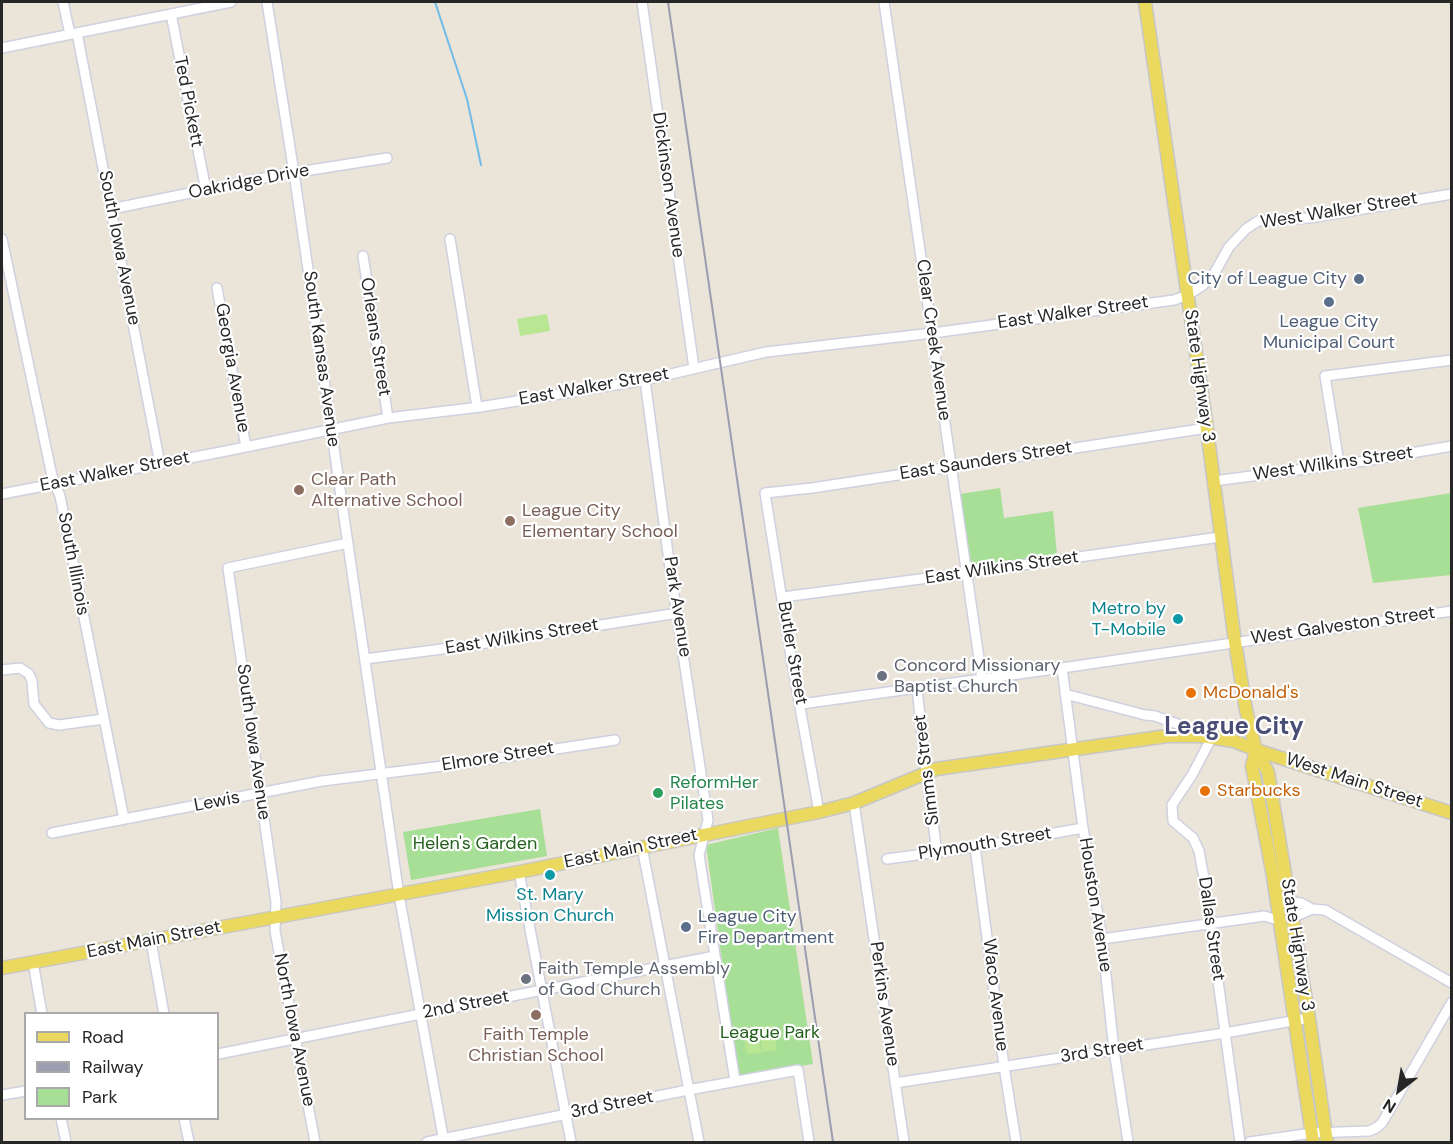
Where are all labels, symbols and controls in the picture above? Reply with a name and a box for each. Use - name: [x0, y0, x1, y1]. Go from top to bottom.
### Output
- street label: Ted Pickett: [169, 55, 207, 149]
- street label: Dickinson Avenue: [647, 111, 689, 259]
- street label: Oakridge Drive: [187, 160, 311, 204]
- street label: South Iowa Avenue: [93, 169, 145, 327]
- street label: West Walker Street: [1259, 188, 1419, 234]
- street label: Clear Creek Avenue: [911, 258, 955, 422]
- place label: City of League City: [1188, 268, 1347, 290]
- street label: South Kansas Avenue: [298, 270, 344, 448]
- marker: City of League City: [1352, 272, 1366, 286]
- street label: Orleans Street: [355, 276, 395, 398]
- street label: East Walker Street: [996, 292, 1150, 334]
- marker: League City Municipal Court: [1322, 295, 1336, 309]
- street label: Georgia Avenue: [210, 302, 254, 434]
- street label: State Highway 3: [1179, 308, 1219, 444]
- place label: League City Municipal Court: [1263, 311, 1395, 354]
- street label: East Walker Street: [517, 363, 671, 411]
- street label: East Saunders Street: [898, 437, 1074, 485]
- street label: West Wilkins Street: [1252, 442, 1414, 486]
- street label: East Walker Street: [38, 447, 192, 497]
- place label: Clear Path Alternative School: [311, 469, 462, 512]
- marker: Clear Path Alternative School: [292, 483, 306, 497]
- place label: League City Elementary School: [522, 500, 678, 542]
- street label: South Illinois: [52, 511, 94, 617]
- marker: League City Elementary School: [503, 514, 517, 528]
- street label: East Wilkins Street: [924, 547, 1080, 589]
- street label: Park Avenue: [658, 555, 696, 659]
- place label: Metro by T-Mobile: [1091, 598, 1166, 640]
- street label: Butler Street: [772, 599, 812, 707]
- street label: West Galveston Street: [1249, 602, 1437, 650]
- marker: Metro by T-Mobile: [1171, 612, 1185, 626]
- street label: East Wilkins Street: [444, 614, 600, 660]
- place label: Concord Missionary Baptist Church: [894, 655, 1061, 698]
- street label: South Iowa Avenue: [231, 663, 275, 821]
- marker: Concord Missionary Baptist Church: [875, 669, 889, 683]
- place label: McDonald's: [1203, 682, 1299, 704]
- marker: McDonald's: [1184, 686, 1198, 700]
- street label: Simms Street: [909, 713, 945, 827]
- district label: League City: [1164, 714, 1304, 742]
- street label: Elmore Street: [440, 737, 556, 777]
- street label: West Main Street: [1283, 749, 1425, 813]
- place label: ReformHer Pilates: [670, 772, 759, 814]
- place label: Starbucks: [1217, 780, 1300, 802]
- marker: Starbucks: [1198, 784, 1212, 798]
- marker: ReformHer Pilates: [651, 786, 665, 800]
- street label: Lewis: [192, 787, 242, 817]
- street label: Plymouth Street: [917, 823, 1053, 865]
- street label: East Main Street: [562, 824, 700, 874]
- park label: Helen's Garden: [413, 833, 537, 855]
- street label: Houston Avenue: [1074, 836, 1116, 974]
- marker: St. Mary Mission Church: [543, 868, 557, 882]
- street label: Dallas Street: [1193, 876, 1229, 982]
- street label: State Highway 3: [1276, 877, 1318, 1013]
- place label: St. Mary Mission Church: [486, 884, 614, 926]
- place label: League City Fire Department: [698, 906, 834, 948]
- street label: East Main Street: [85, 916, 223, 964]
- marker: League City Fire Department: [679, 920, 693, 934]
- street label: Waco Avenue: [977, 937, 1013, 1053]
- street label: Perkins Avenue: [865, 940, 903, 1068]
- street label: North Iowa Avenue: [269, 952, 319, 1108]
- place label: Faith Temple Assembly of God Church: [538, 958, 730, 1000]
- marker: Faith Temple Assembly of God Church: [519, 972, 533, 986]
- street label: 2nd Street: [421, 986, 511, 1024]
- marker: Faith Temple Christian School: [529, 1008, 543, 1022]
- legend: [24, 1012, 219, 1120]
- park label: League Park: [720, 1022, 820, 1044]
- place label: Faith Temple Christian School: [468, 1024, 604, 1066]
- text: Road: [82, 1025, 124, 1049]
- street label: 3rd Street: [1059, 1034, 1145, 1068]
- text: Railway: [82, 1055, 144, 1079]
- north arrow: [1369, 1060, 1429, 1120]
- text: Park: [82, 1085, 118, 1109]
- street label: 3rd Street: [569, 1086, 655, 1124]
- text: N: [1379, 1094, 1400, 1118]

